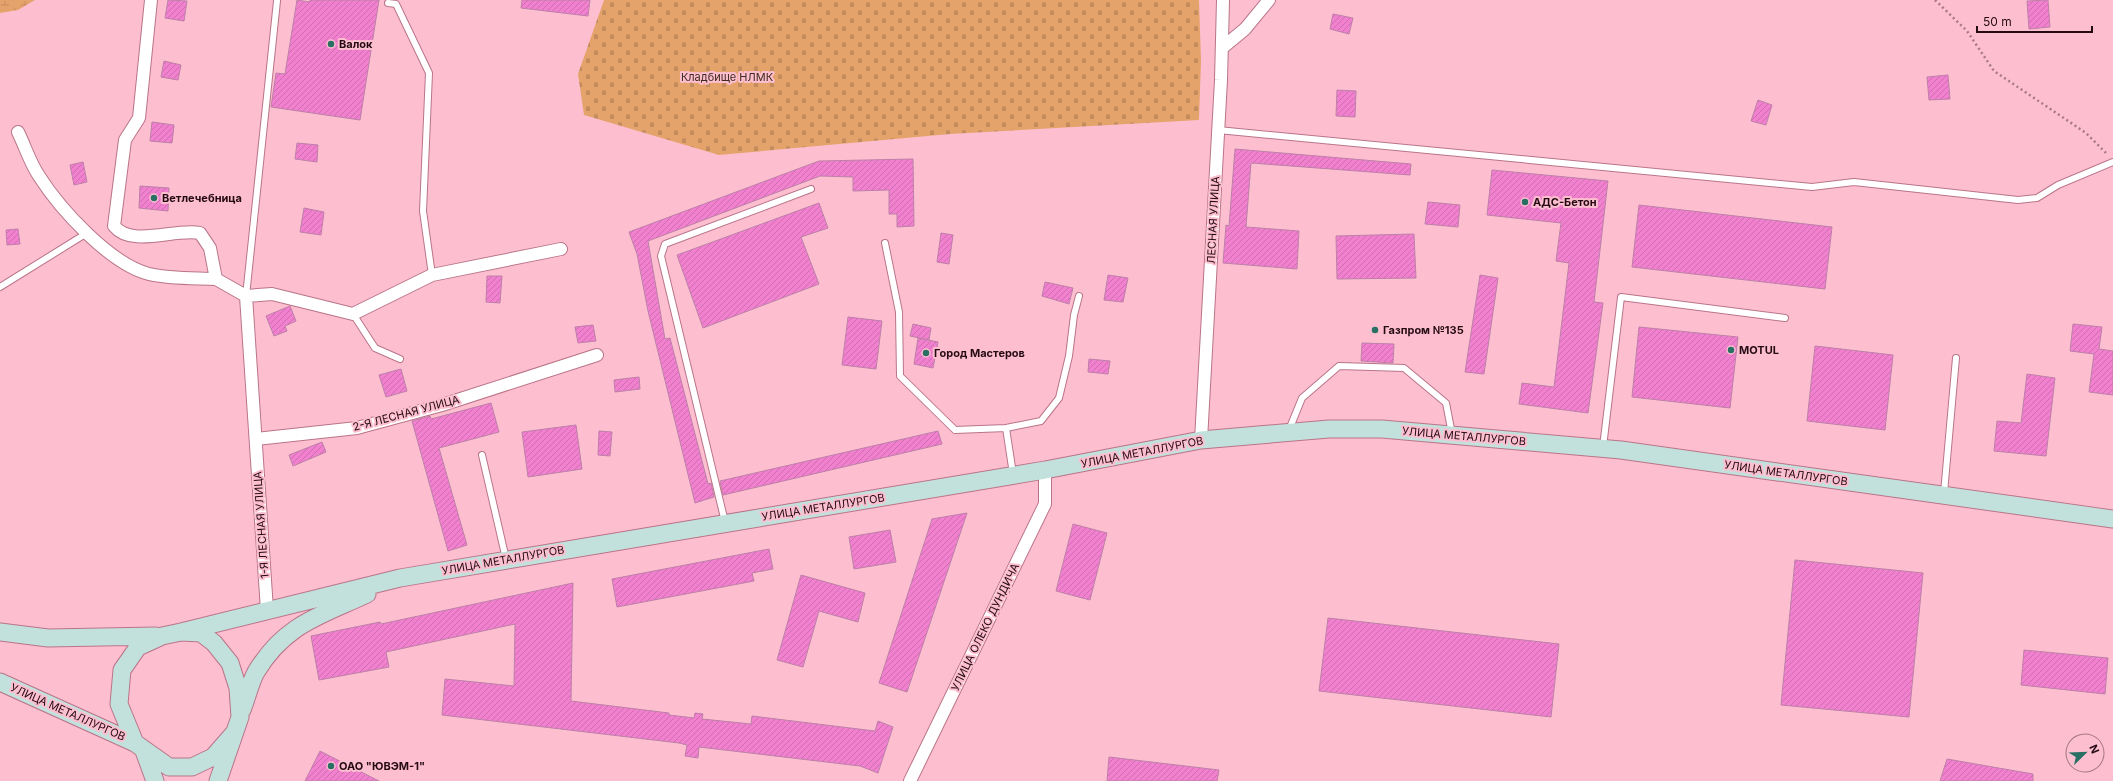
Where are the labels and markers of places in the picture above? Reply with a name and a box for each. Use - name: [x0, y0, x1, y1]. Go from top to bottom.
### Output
- place label: Валок: [339, 37, 373, 51]
- marker: Валок: [326, 39, 336, 49]
- place label: Ветлечебница: [162, 191, 242, 205]
- marker: Ветлечебница: [149, 193, 159, 203]
- place label: АДС-Бетон: [1533, 195, 1597, 209]
- marker: АДС-Бетон: [1520, 197, 1530, 207]
- place label: Газпром №135: [1383, 323, 1464, 337]
- marker: Газпром №135: [1370, 325, 1380, 335]
- place label: MOTUL: [1739, 343, 1779, 357]
- marker: MOTUL: [1726, 345, 1736, 355]
- place label: Город Мастеров: [934, 346, 1025, 360]
- marker: Город Мастеров: [921, 348, 931, 358]
- place label: ОАО "ЮВЭМ-1": [339, 759, 425, 773]
- marker: ОАО "ЮВЭМ-1": [326, 761, 336, 771]

